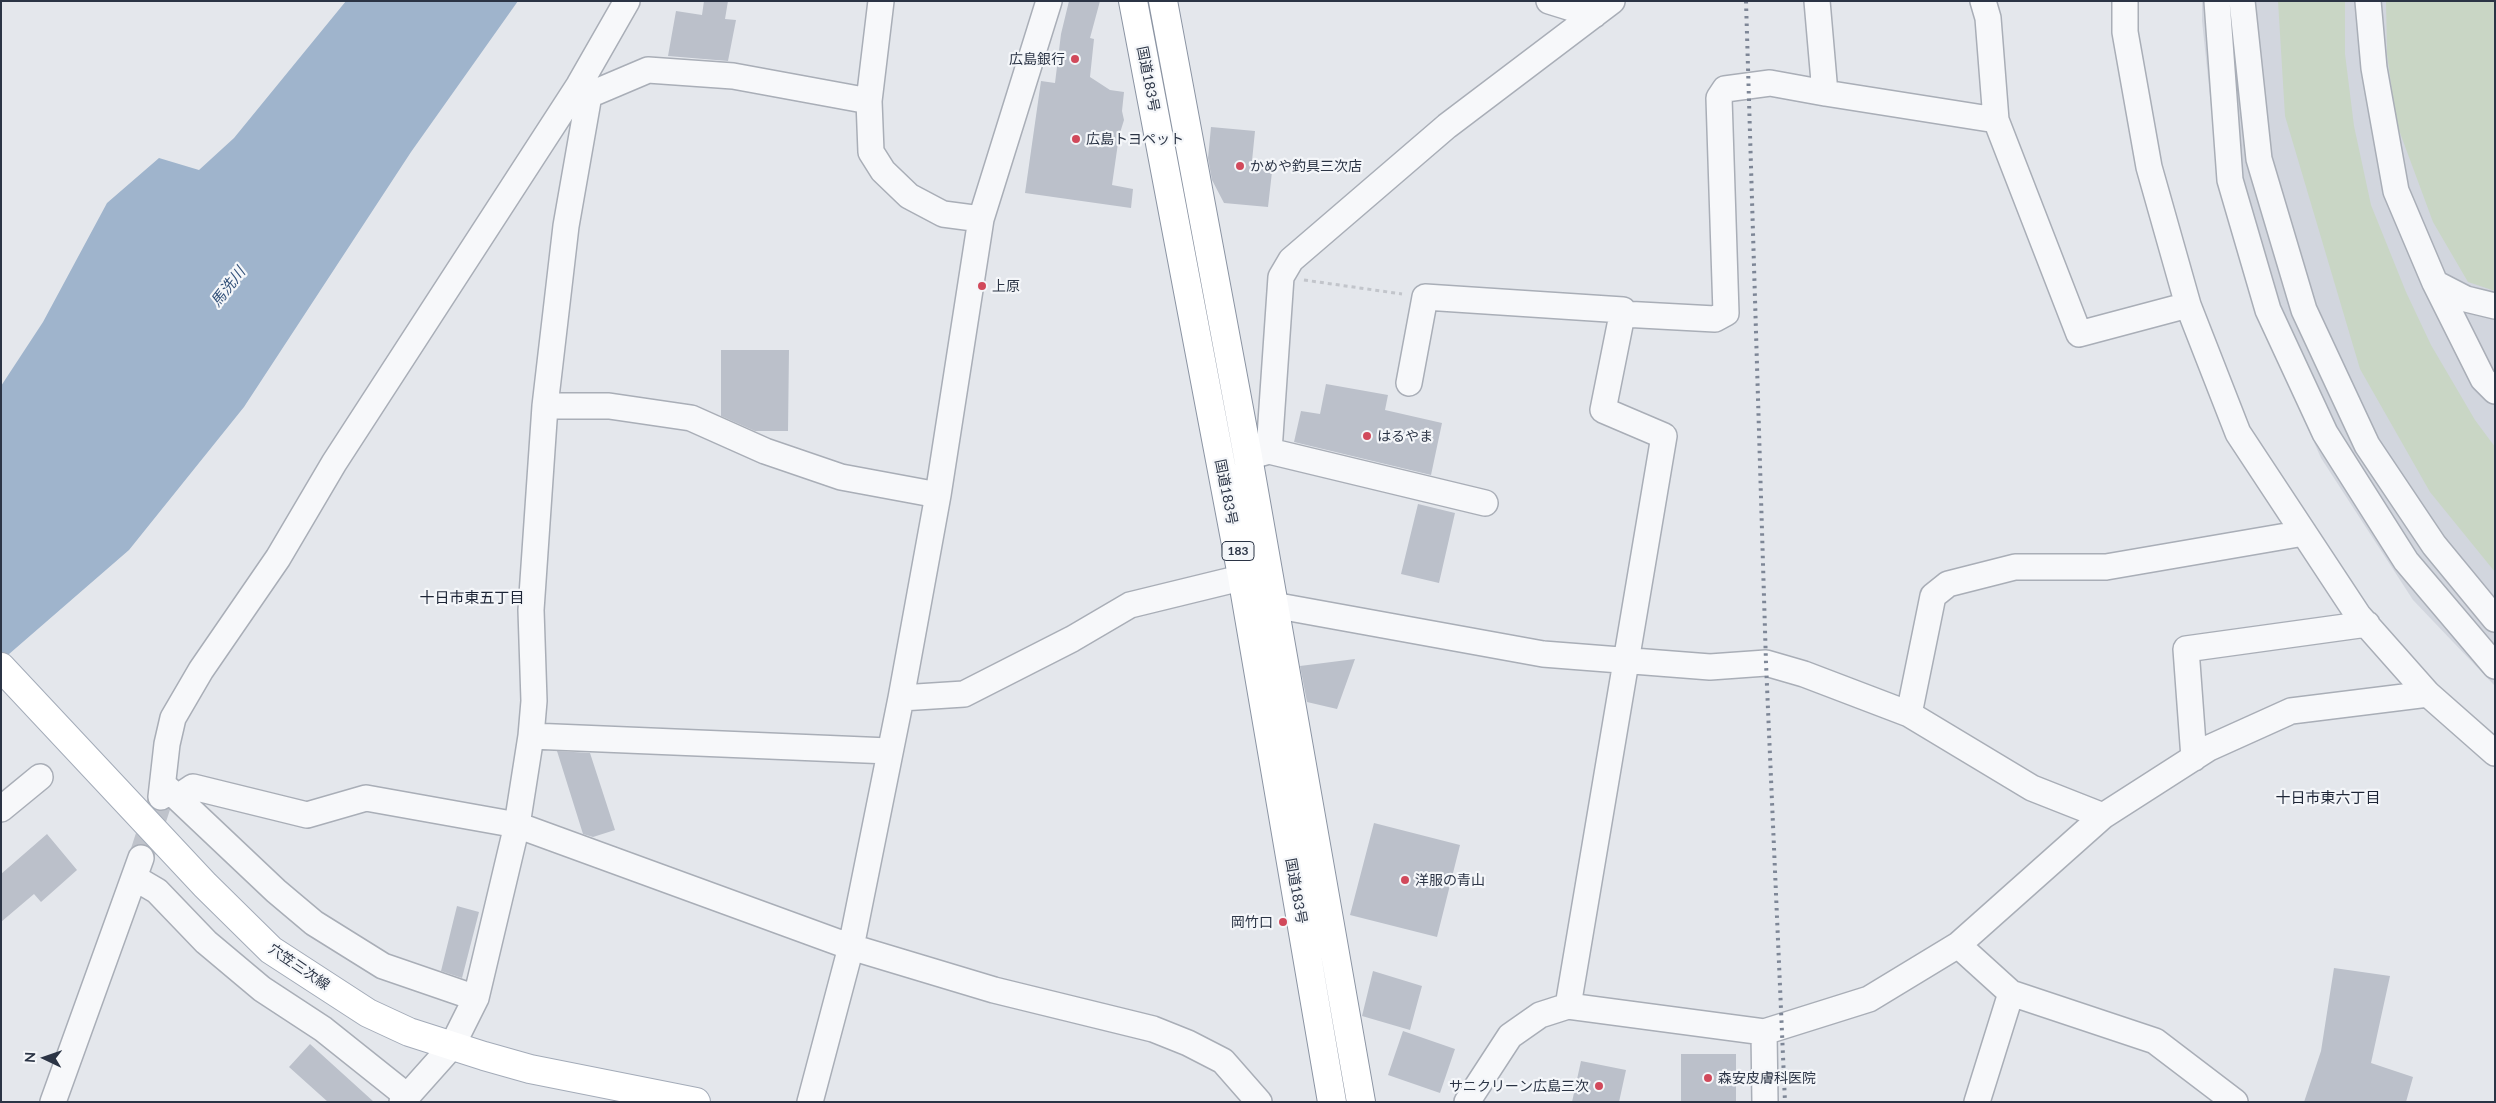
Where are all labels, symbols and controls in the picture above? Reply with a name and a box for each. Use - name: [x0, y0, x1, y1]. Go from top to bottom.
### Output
- street label: 国道183号: [1133, 45, 1163, 113]
- place label: 広島銀行: [1009, 51, 1065, 67]
- marker: 広島銀行: [1069, 53, 1081, 65]
- place label: 広島トヨペット: [1086, 131, 1184, 147]
- marker: 広島トヨペット: [1070, 133, 1082, 145]
- place label: かめや釣具三次店: [1250, 158, 1362, 174]
- marker: かめや釣具三次店: [1234, 160, 1246, 172]
- water label: 馬洗川: [207, 264, 249, 310]
- place label: 上原: [992, 278, 1020, 294]
- marker: 上原: [976, 280, 988, 292]
- place label: はるやま: [1377, 428, 1433, 444]
- marker: はるやま: [1361, 430, 1373, 442]
- street label: 国道183号: [1211, 458, 1241, 526]
- road number: 183: [1222, 542, 1254, 560]
- district label: 十日市東五丁目: [420, 589, 524, 607]
- district label: 十日市東六丁目: [2276, 789, 2380, 807]
- street label: 国道183号: [1282, 857, 1310, 925]
- place label: 洋服の青山: [1415, 872, 1485, 888]
- marker: 洋服の青山: [1399, 874, 1411, 886]
- place label: 岡竹口: [1231, 914, 1273, 930]
- marker: 岡竹口: [1277, 916, 1289, 928]
- street label: 穴笠三次線: [265, 940, 333, 994]
- north arrow: [20, 1033, 70, 1083]
- text: N: [21, 1051, 38, 1063]
- place label: 森安皮膚科医院: [1718, 1070, 1816, 1086]
- marker: 森安皮膚科医院: [1702, 1072, 1714, 1084]
- place label: サニクリーン広島三次: [1449, 1078, 1589, 1094]
- marker: サニクリーン広島三次: [1593, 1080, 1605, 1092]

